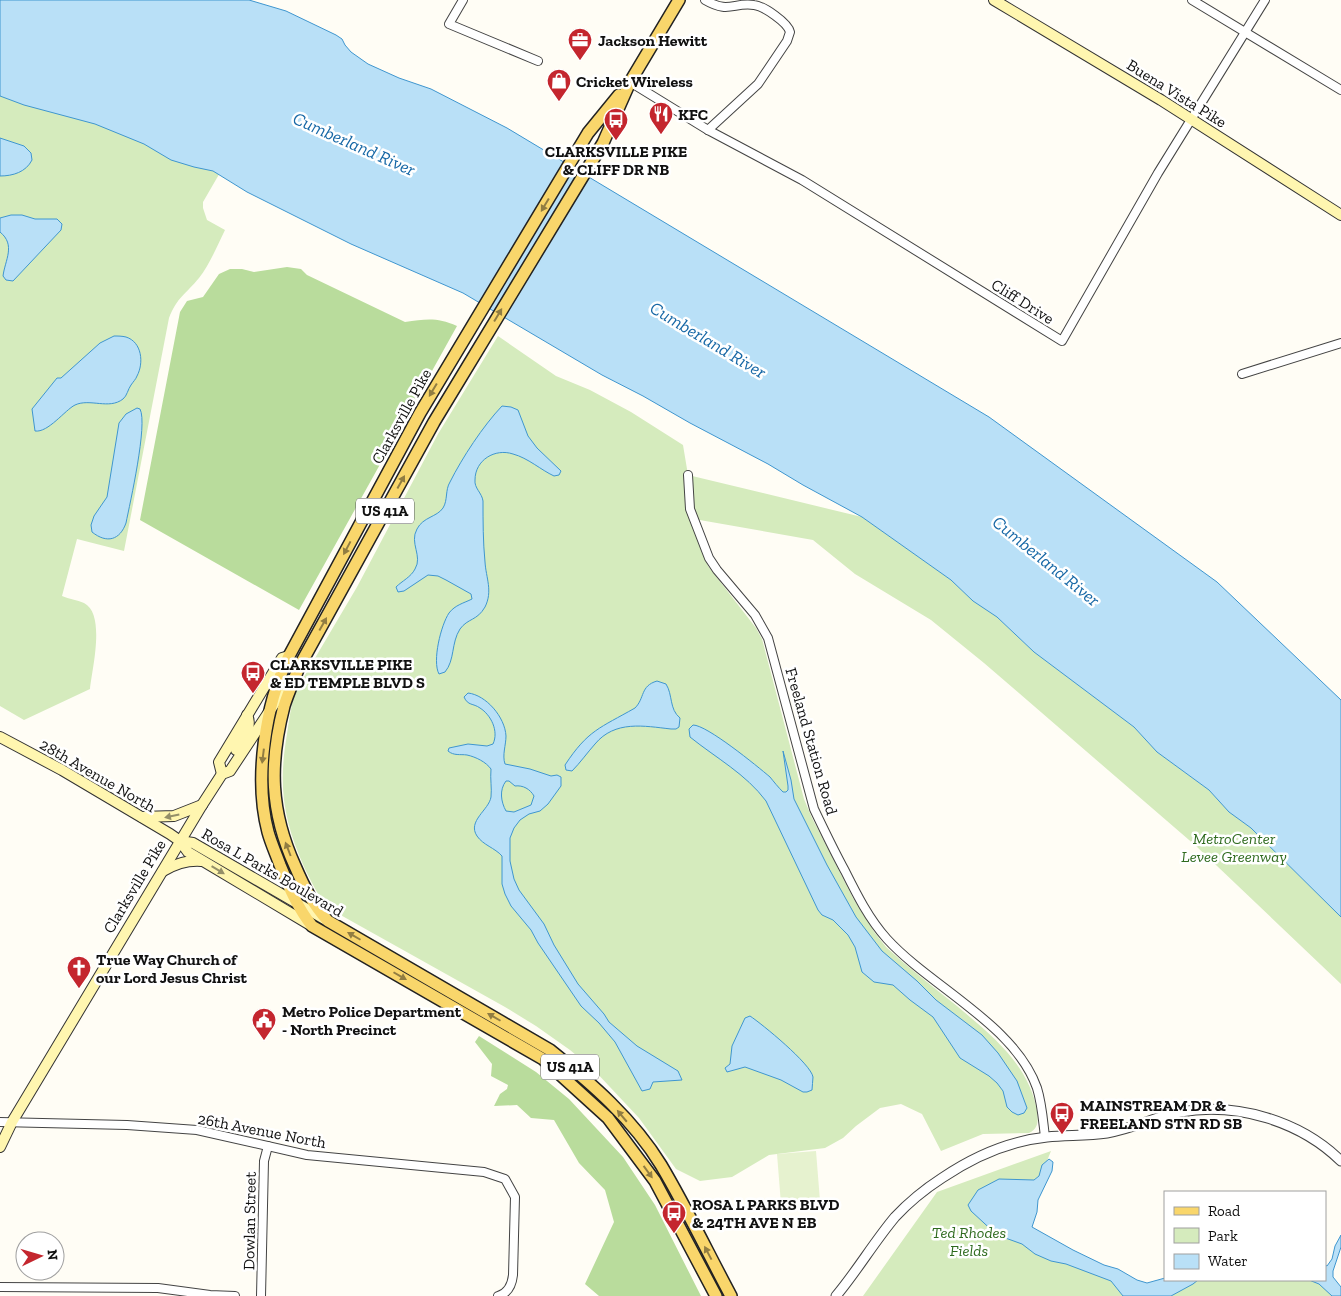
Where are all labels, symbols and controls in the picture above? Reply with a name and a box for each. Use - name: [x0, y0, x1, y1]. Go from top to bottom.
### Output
- office icon: Jackson Hewitt: [567, 27, 593, 61]
- place label: Jackson Hewitt: [598, 31, 708, 50]
- street label: Buena Vista Pike: [1123, 55, 1230, 132]
- shop icon: Cricket Wireless: [546, 68, 572, 102]
- place label: Cricket Wireless: [576, 72, 693, 91]
- restaurant icon: KFC: [648, 101, 674, 135]
- place label: KFC: [678, 105, 708, 124]
- water label: Cumberland River: [289, 107, 419, 181]
- bus stop icon: CLARKSVILLE PIKE & CLIFF DR NB: [603, 107, 629, 141]
- place label: CLARKSVILLE PIKE & CLIFF DR NB: [545, 142, 687, 179]
- one-way arrow: [540, 198, 550, 211]
- street label: Cliff Drive: [988, 275, 1058, 328]
- water label: Cumberland River: [646, 297, 771, 384]
- one-way arrow: [494, 308, 503, 321]
- street label: Clarksville Pike: [367, 365, 435, 467]
- one-way arrow: [429, 383, 438, 396]
- one-way arrow: [397, 474, 405, 489]
- road number: US 41A: [356, 498, 414, 524]
- water label: Cumberland River: [988, 511, 1105, 611]
- one-way arrow: [343, 541, 351, 555]
- one-way arrow: [319, 617, 327, 632]
- place label: CLARKSVILLE PIKE & ED TEMPLE BLVD S: [270, 655, 425, 692]
- bus stop icon: CLARKSVILLE PIKE & ED TEMPLE BLVD S: [240, 660, 266, 694]
- street label: Freeland Station Road: [781, 665, 842, 817]
- street label: 28th Avenue North: [37, 735, 159, 816]
- one-way arrow: [259, 748, 267, 764]
- one-way arrow: [165, 812, 180, 820]
- street label: Rosa L Parks Boulevard: [199, 824, 347, 921]
- park label: MetroCenter Levee Greenway: [1181, 829, 1287, 866]
- street label: Clarksville Pike: [99, 836, 170, 936]
- one-way arrow: [284, 841, 292, 856]
- one-way arrow: [212, 866, 225, 875]
- one-way arrow: [347, 931, 360, 940]
- place label: True Way Church of our Lord Jesus Christ: [96, 950, 248, 987]
- church icon: True Way Church of our Lord Jesus Christ: [66, 955, 92, 989]
- one-way arrow: [393, 972, 406, 981]
- place label: Metro Police Department - North Precinct: [282, 1002, 462, 1039]
- public building icon: Metro Police Department - North Precinct: [251, 1007, 277, 1041]
- one-way arrow: [487, 1013, 502, 1021]
- road number: US 41A: [541, 1054, 599, 1080]
- place label: MAINSTREAM DR & FREELAND STN RD SB: [1080, 1096, 1242, 1133]
- bus stop icon: MAINSTREAM DR & FREELAND STN RD SB: [1049, 1101, 1075, 1135]
- street label: 26th Avenue North: [196, 1109, 328, 1152]
- one-way arrow: [617, 1109, 628, 1122]
- one-way arrow: [643, 1165, 653, 1179]
- street label: Dowlan Street: [239, 1172, 260, 1270]
- legend: [1164, 1191, 1326, 1281]
- place label: ROSA L PARKS BLVD & 24TH AVE N EB: [692, 1195, 839, 1232]
- bus stop icon: ROSA L PARKS BLVD & 24TH AVE N EB: [661, 1200, 687, 1234]
- text: Road: [1208, 1202, 1241, 1220]
- park label: Ted Rhodes Fields: [932, 1223, 1006, 1260]
- text: Park: [1208, 1227, 1238, 1245]
- north arrow: [15, 1231, 65, 1281]
- one-way arrow: [704, 1246, 712, 1260]
- text: N: [44, 1249, 61, 1261]
- text: Water: [1208, 1252, 1248, 1270]

